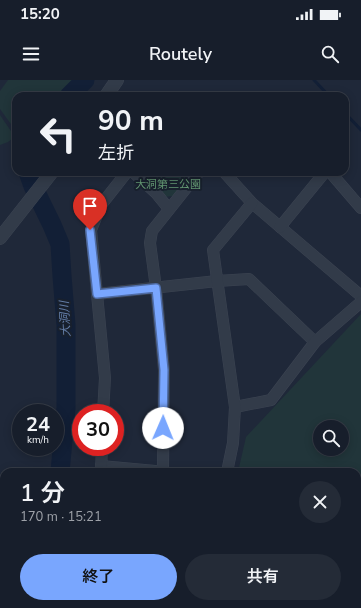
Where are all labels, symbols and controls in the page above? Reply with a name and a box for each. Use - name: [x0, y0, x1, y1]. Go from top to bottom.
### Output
- text: 15:20: [20, 4, 60, 24]
- text: Routely: [149, 42, 212, 66]
- icon: menu: [20, 43, 42, 65]
- icon: search: [319, 43, 341, 65]
- text: 90 m: [98, 102, 164, 140]
- icon: left: [32, 108, 84, 160]
- text: 左折: [98, 141, 134, 165]
- park label: 大洞第三公園: [135, 177, 201, 192]
- pin: [73, 189, 107, 230]
- icon: arrive: [79, 195, 101, 217]
- water label: 大洞川: [56, 299, 74, 337]
- speed limit sign: 30: [72, 404, 124, 456]
- position arrow: [142, 407, 184, 449]
- text: 24: [26, 411, 50, 438]
- map controls: [313, 420, 349, 456]
- button: search: [313, 420, 349, 456]
- text: km/h: [27, 433, 49, 447]
- text: 1 分: [20, 477, 65, 509]
- button: close: [299, 481, 341, 523]
- text: 170 m · 15:21: [20, 508, 102, 526]
- button: 終了: [20, 554, 177, 600]
- button: 共有: [185, 554, 341, 600]

